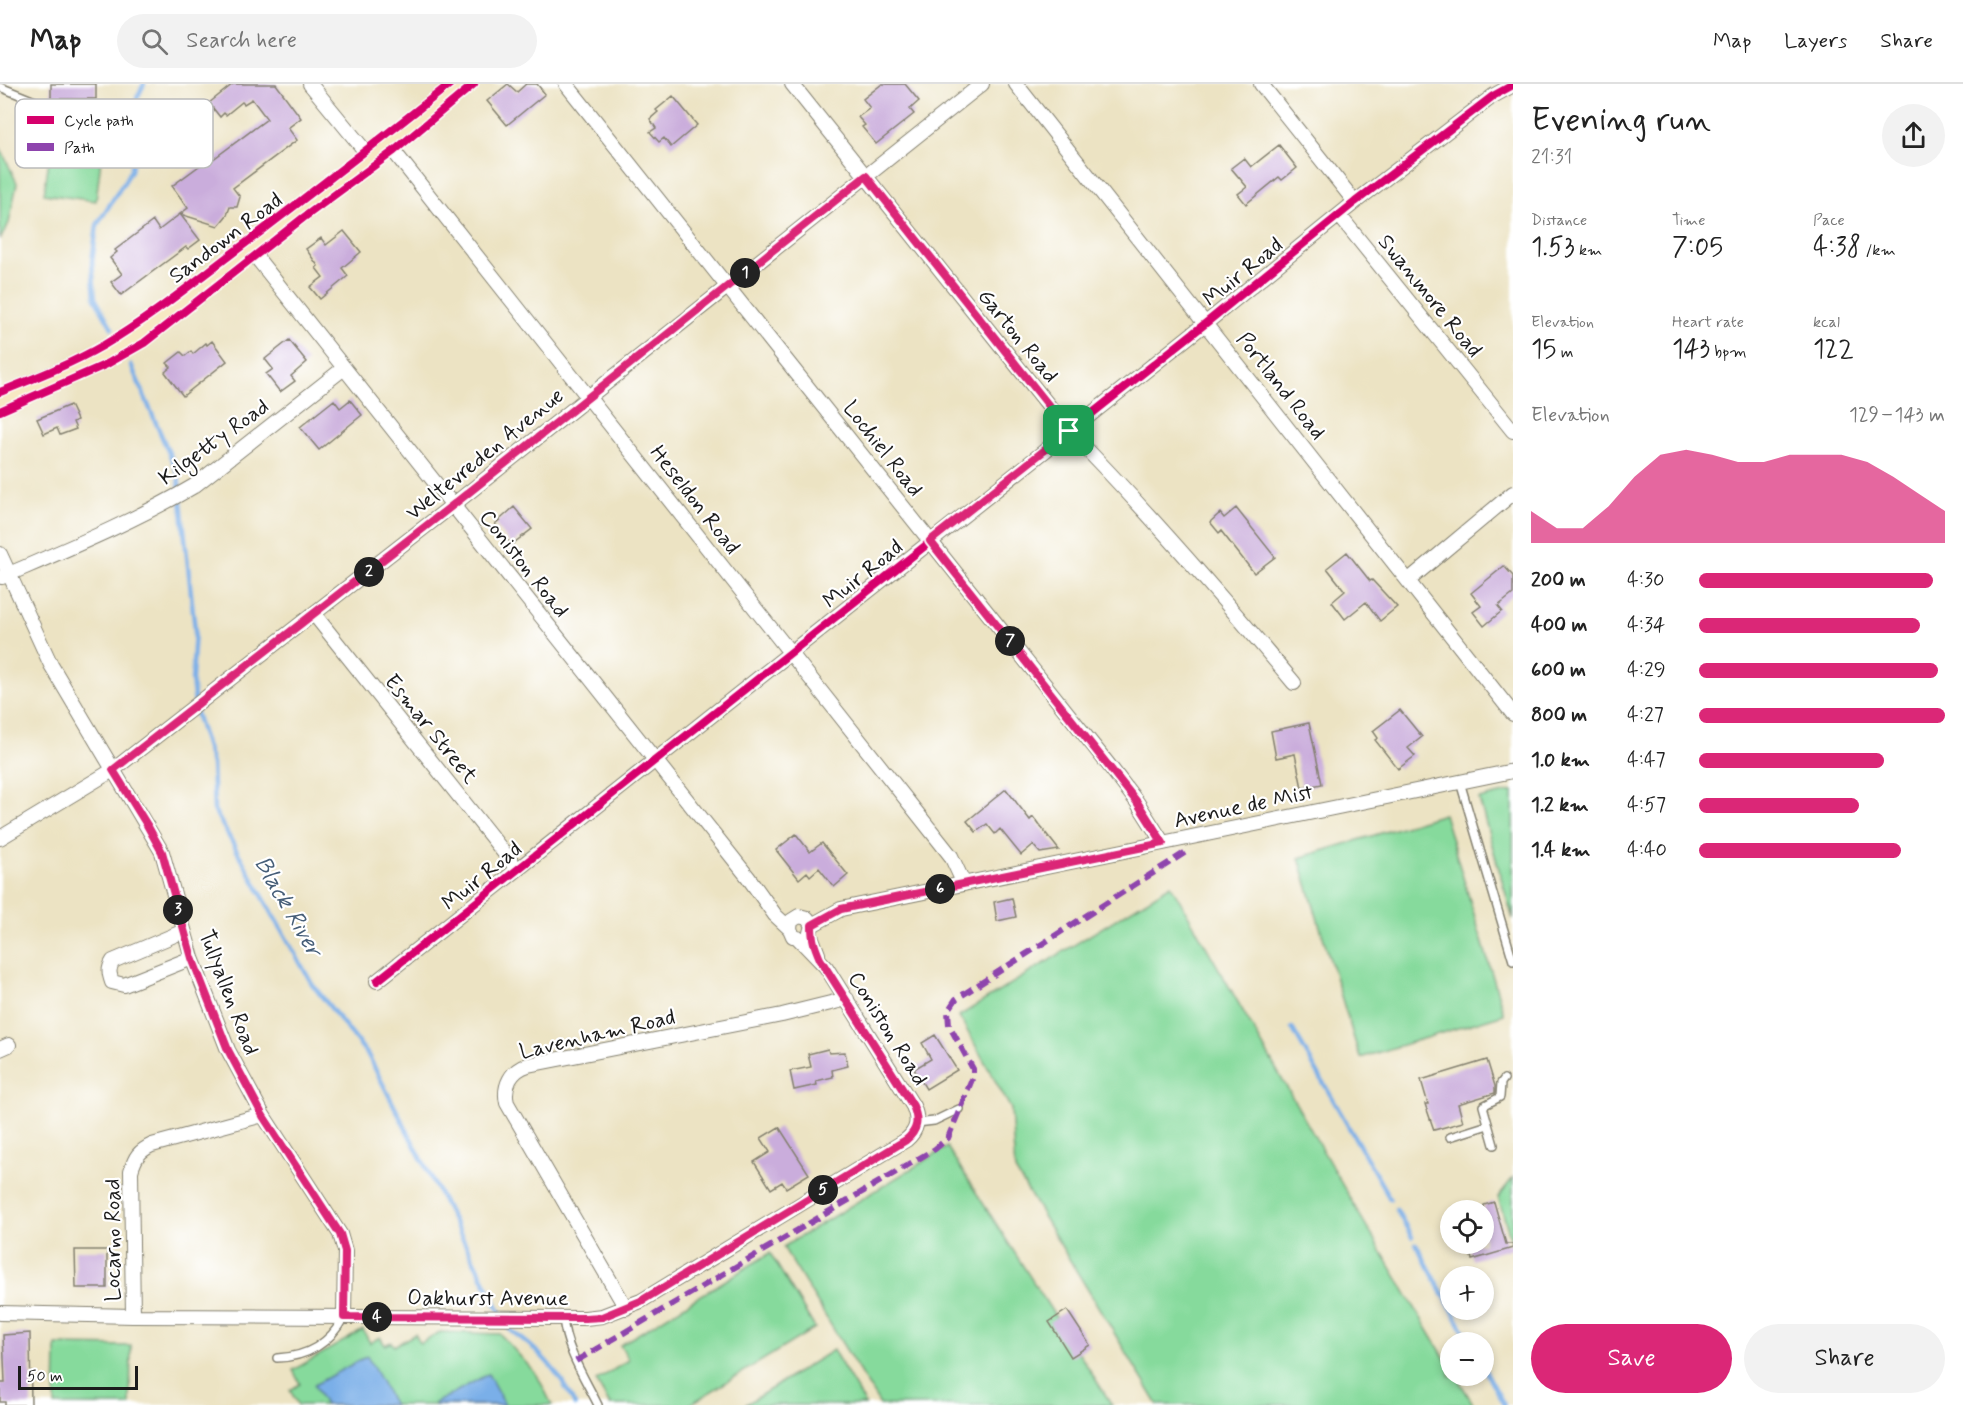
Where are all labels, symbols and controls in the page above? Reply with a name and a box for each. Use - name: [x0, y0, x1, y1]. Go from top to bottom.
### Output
- search box: [117, 14, 537, 68]
- text: Map: [30, 23, 81, 60]
- icon: search: [138, 25, 171, 58]
- text: Search here: [186, 27, 297, 55]
- text: Map: [1713, 27, 1751, 55]
- text: Layers: [1784, 27, 1847, 55]
- text: Share: [1880, 27, 1933, 55]
- legend: [15, 99, 213, 168]
- text: Evening run: [1531, 99, 1711, 143]
- button: share: [1882, 104, 1945, 167]
- text: Cycle path: [64, 111, 134, 132]
- text: Path: [64, 138, 95, 159]
- text: 21:31: [1531, 144, 1572, 171]
- street label: Sandown Road: [164, 187, 289, 290]
- text: Distance: [1531, 210, 1587, 231]
- text: Time: [1672, 210, 1706, 231]
- text: Pace: [1813, 210, 1845, 231]
- street label: Swanmore Road: [1371, 229, 1488, 364]
- text: 1.53: [1531, 231, 1575, 265]
- text: 7:05: [1672, 231, 1723, 265]
- text: 4:38: [1813, 231, 1861, 265]
- street label: Muir Road: [1197, 232, 1289, 313]
- text: km: [1575, 240, 1602, 261]
- text: /km: [1861, 240, 1896, 261]
- pin: 1: [730, 258, 760, 288]
- text: 1: [741, 262, 749, 283]
- street label: Garton Road: [971, 283, 1064, 389]
- text: Elevation: [1531, 312, 1594, 333]
- text: Heart rate: [1672, 312, 1744, 333]
- text: kcal: [1813, 312, 1840, 333]
- street label: Portland Road: [1230, 327, 1331, 446]
- text: 15: [1531, 333, 1556, 367]
- text: 143: [1672, 333, 1710, 367]
- text: 122: [1813, 333, 1854, 367]
- text: m: [1556, 342, 1574, 363]
- text: bpm: [1710, 342, 1747, 363]
- street label: Weltevreden Avenue: [400, 382, 570, 527]
- street label: Kilgetty Road: [153, 393, 277, 495]
- street label: Lochiel Road: [836, 396, 929, 503]
- text: Elevation: [1531, 402, 1610, 429]
- text: 129–143 m: [1849, 402, 1945, 429]
- pin: [1043, 405, 1094, 456]
- icon: arrive: [1052, 414, 1085, 447]
- street label: Heseldon Road: [643, 440, 746, 561]
- street label: Coniston Road: [472, 504, 574, 624]
- street label: Muir Road: [817, 534, 909, 615]
- pin: 2: [354, 557, 384, 587]
- text: 2: [365, 561, 373, 582]
- text: 200 m: [1531, 567, 1586, 594]
- text: 4:30: [1627, 567, 1664, 594]
- text: 400 m: [1531, 612, 1587, 639]
- text: 4:34: [1627, 612, 1665, 639]
- pin: 7: [995, 626, 1025, 656]
- text: 7: [1005, 630, 1015, 651]
- text: 600 m: [1531, 657, 1586, 684]
- text: 4:29: [1627, 657, 1666, 684]
- street label: Esmar Street: [378, 669, 483, 790]
- text: 800 m: [1531, 702, 1587, 729]
- text: 4:27: [1627, 702, 1664, 729]
- text: 1.0 km: [1531, 747, 1590, 774]
- text: 4:47: [1627, 747, 1666, 774]
- street label: Avenue de Mist: [1171, 779, 1316, 835]
- text: 1.2 km: [1531, 792, 1588, 819]
- text: 4:57: [1627, 792, 1666, 819]
- street label: Muir Road: [436, 836, 528, 917]
- text: 1.4 km: [1531, 837, 1590, 864]
- text: 4:40: [1627, 837, 1667, 864]
- water label: Black River: [246, 851, 330, 965]
- pin: 6: [925, 874, 955, 904]
- text: 6: [936, 878, 944, 899]
- pin: 3: [163, 895, 193, 925]
- text: 3: [174, 899, 182, 920]
- street label: Tullyallen Road: [191, 926, 265, 1059]
- street label: Coniston Road: [841, 967, 934, 1092]
- street label: Lavenham Road: [517, 1003, 678, 1066]
- pin: 5: [808, 1175, 838, 1205]
- street label: Locarno Road: [100, 1179, 128, 1301]
- text: 5: [818, 1179, 828, 1200]
- map controls: [1440, 1200, 1494, 1386]
- button: locate: [1440, 1200, 1494, 1254]
- button: +: [1440, 1266, 1494, 1320]
- street label: Oakhurst Avenue: [407, 1285, 569, 1313]
- pin: 4: [362, 1302, 392, 1332]
- text: 4: [372, 1306, 382, 1327]
- button: Save: [1531, 1324, 1732, 1393]
- button: Share: [1744, 1324, 1945, 1393]
- button: −: [1440, 1332, 1494, 1386]
- scale bar: [18, 1363, 138, 1390]
- text: 50 m: [27, 1366, 63, 1387]

